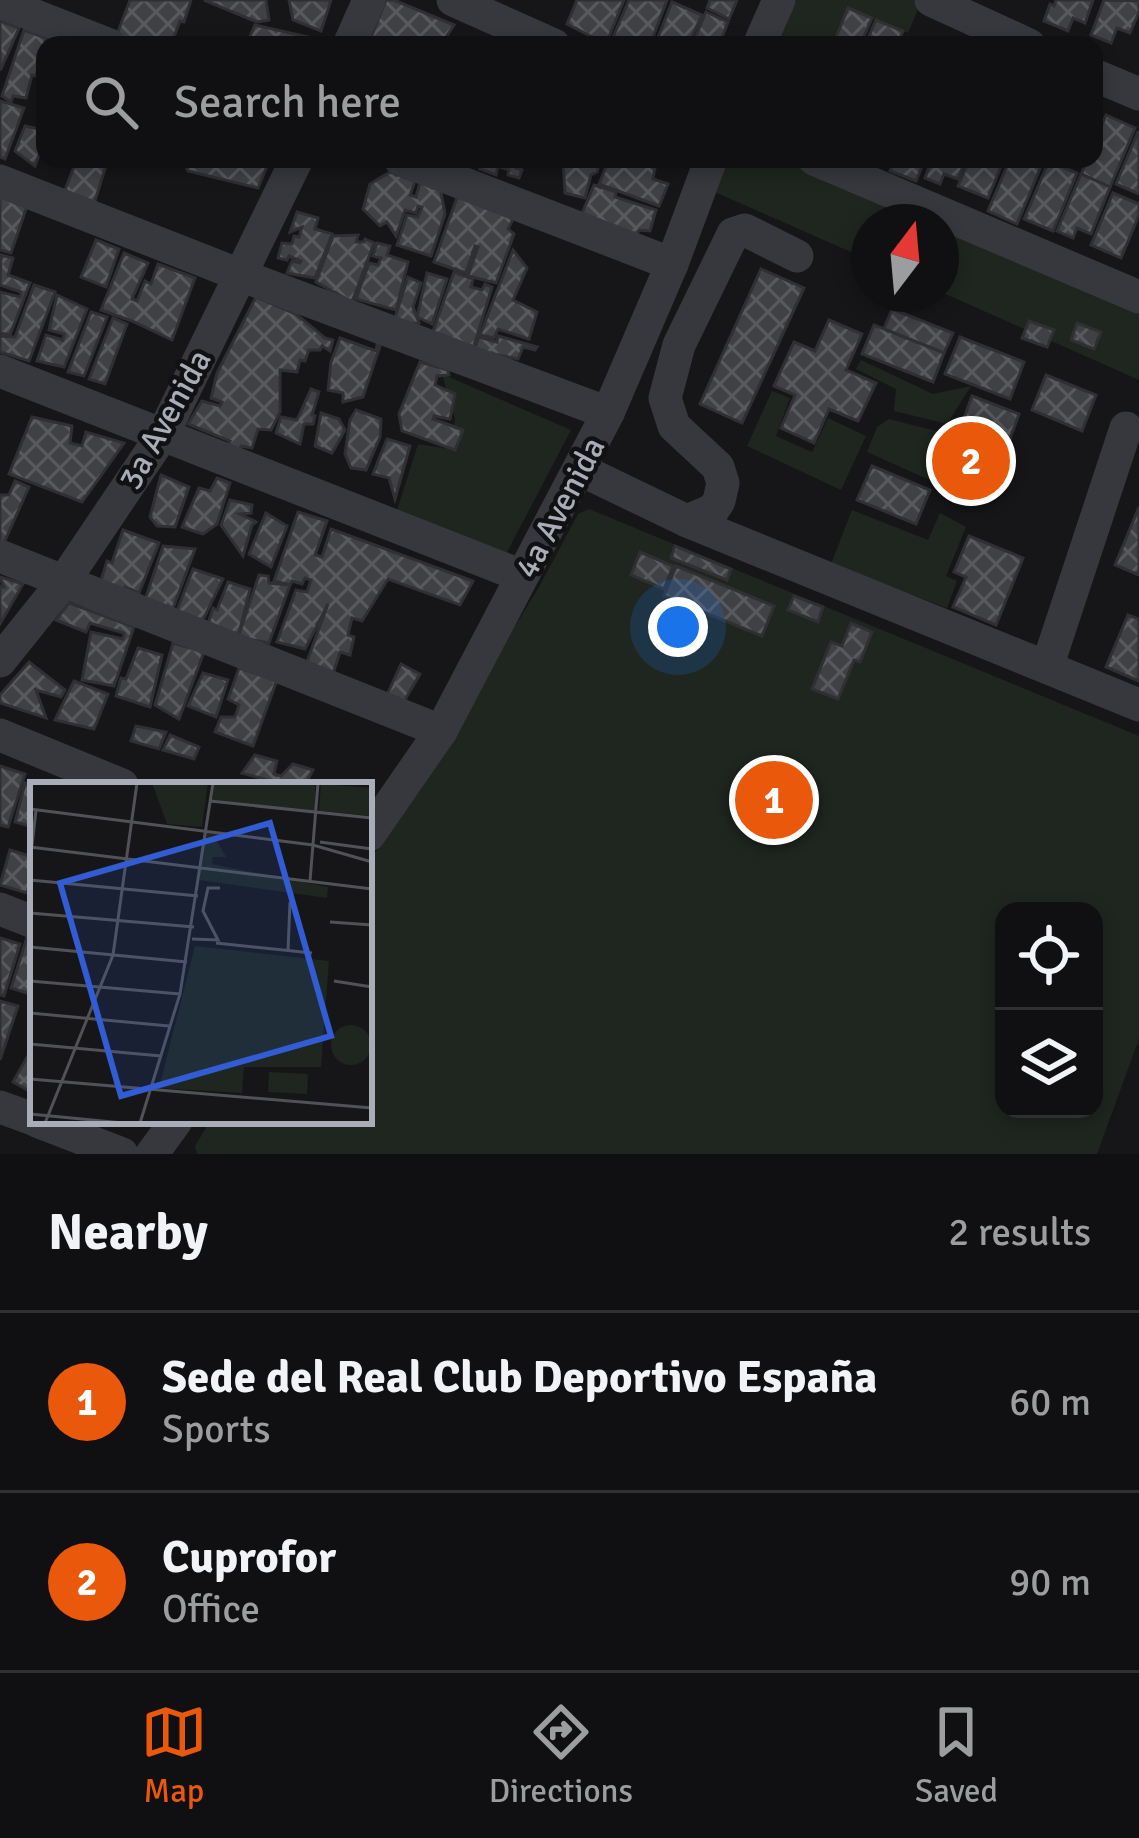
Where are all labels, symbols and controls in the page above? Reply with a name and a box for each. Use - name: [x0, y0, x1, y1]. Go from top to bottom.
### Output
- search box: [36, 36, 1103, 168]
- icon: search: [78, 69, 144, 135]
- text: Search here: [174, 75, 401, 130]
- north arrow: [851, 204, 959, 312]
- street label: 3a Avenida: [110, 343, 221, 497]
- pin: 2: [932, 416, 1010, 506]
- street label: 4a Avenida: [506, 430, 615, 585]
- your location: [648, 597, 708, 657]
- pin: 1: [735, 755, 813, 845]
- inset map: [30, 782, 372, 1124]
- map controls: [995, 902, 1103, 1118]
- button: locate: [995, 902, 1103, 1010]
- button: layers: [995, 1010, 1103, 1118]
- text: Nearby: [48, 1201, 208, 1264]
- text: 2 results: [948, 1208, 1091, 1256]
- text: Sede del Real Club Deportivo España: [162, 1350, 877, 1405]
- text: 1: [76, 1378, 98, 1426]
- text: 60 m: [1009, 1378, 1091, 1426]
- text: Sports: [162, 1405, 271, 1453]
- text: Cuprofor: [162, 1530, 336, 1585]
- text: 2: [76, 1558, 98, 1606]
- text: 90 m: [1009, 1558, 1091, 1606]
- text: Office: [162, 1585, 260, 1633]
- tab: Map: [141, 1699, 207, 1812]
- tab: Directions: [489, 1699, 633, 1812]
- tab: Saved: [915, 1699, 998, 1812]

